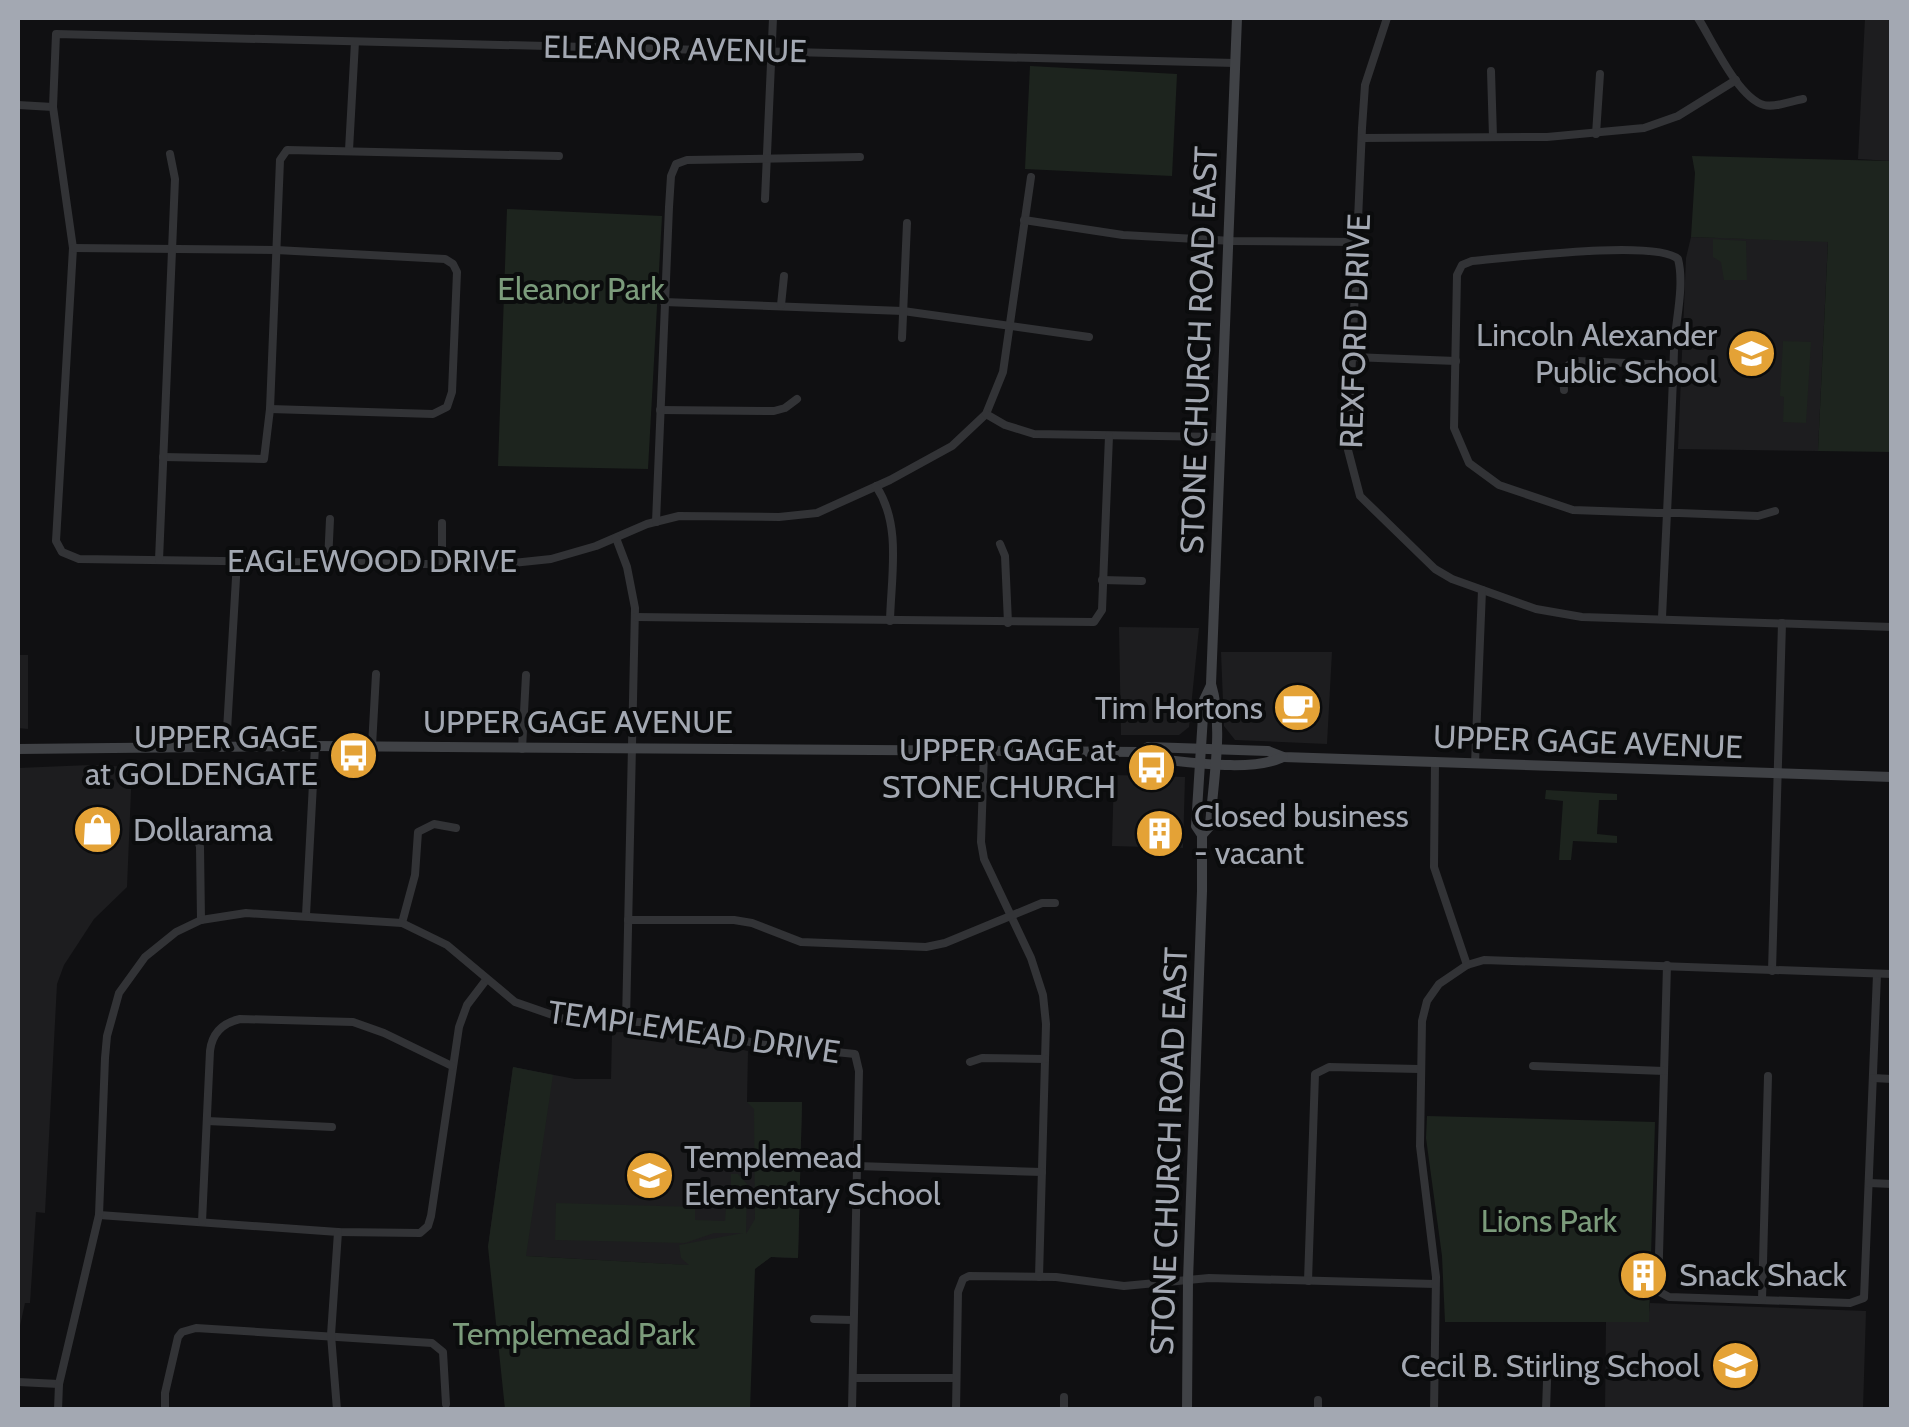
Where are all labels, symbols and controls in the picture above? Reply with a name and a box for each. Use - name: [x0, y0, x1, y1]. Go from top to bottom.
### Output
- street label: ELEANOR AVENUE: [543, 27, 807, 70]
- street label: STONE CHURCH ROAD EAST: [1172, 145, 1225, 555]
- street label: REXFORD DRIVE: [1331, 213, 1378, 449]
- park label: Eleanor Park: [497, 269, 665, 308]
- place label: Lincoln Alexander Public School: [1476, 315, 1718, 391]
- school or university icon: Lincoln Alexander Public School: [1726, 327, 1778, 379]
- street label: EAGLEWOOD DRIVE: [227, 541, 517, 580]
- cafe icon: Tim Hortons: [1272, 682, 1324, 734]
- place label: Tim Hortons: [1095, 688, 1263, 727]
- street label: UPPER GAGE AVENUE: [423, 702, 733, 741]
- place label: UPPER GAGE at GOLDENGATE: [85, 717, 318, 793]
- street label: UPPER GAGE AVENUE: [1432, 717, 1744, 766]
- bus stop icon: UPPER GAGE at GOLDENGATE: [327, 729, 379, 781]
- place label: UPPER GAGE at STONE CHURCH: [882, 730, 1116, 806]
- bus stop icon: UPPER GAGE at STONE CHURCH: [1125, 742, 1177, 794]
- place label: Closed business - vacant: [1194, 796, 1409, 872]
- shop icon: Dollarama: [72, 804, 124, 856]
- building icon: Closed business - vacant: [1133, 808, 1185, 860]
- place label: Dollarama: [133, 810, 273, 849]
- street label: STONE CHURCH ROAD EAST: [1142, 946, 1195, 1356]
- street label: TEMPLEMEAD DRIVE: [546, 992, 843, 1071]
- place label: Templemead Elementary School: [684, 1137, 941, 1213]
- school or university icon: Templemead Elementary School: [623, 1149, 675, 1201]
- park label: Lions Park: [1481, 1201, 1618, 1240]
- building icon: Snack Shack: [1618, 1249, 1670, 1301]
- place label: Snack Shack: [1679, 1255, 1848, 1294]
- park label: Templemead Park: [452, 1314, 696, 1353]
- school or university icon: Cecil B. Stirling School: [1709, 1340, 1761, 1392]
- place label: Cecil B. Stirling School: [1401, 1346, 1700, 1385]

